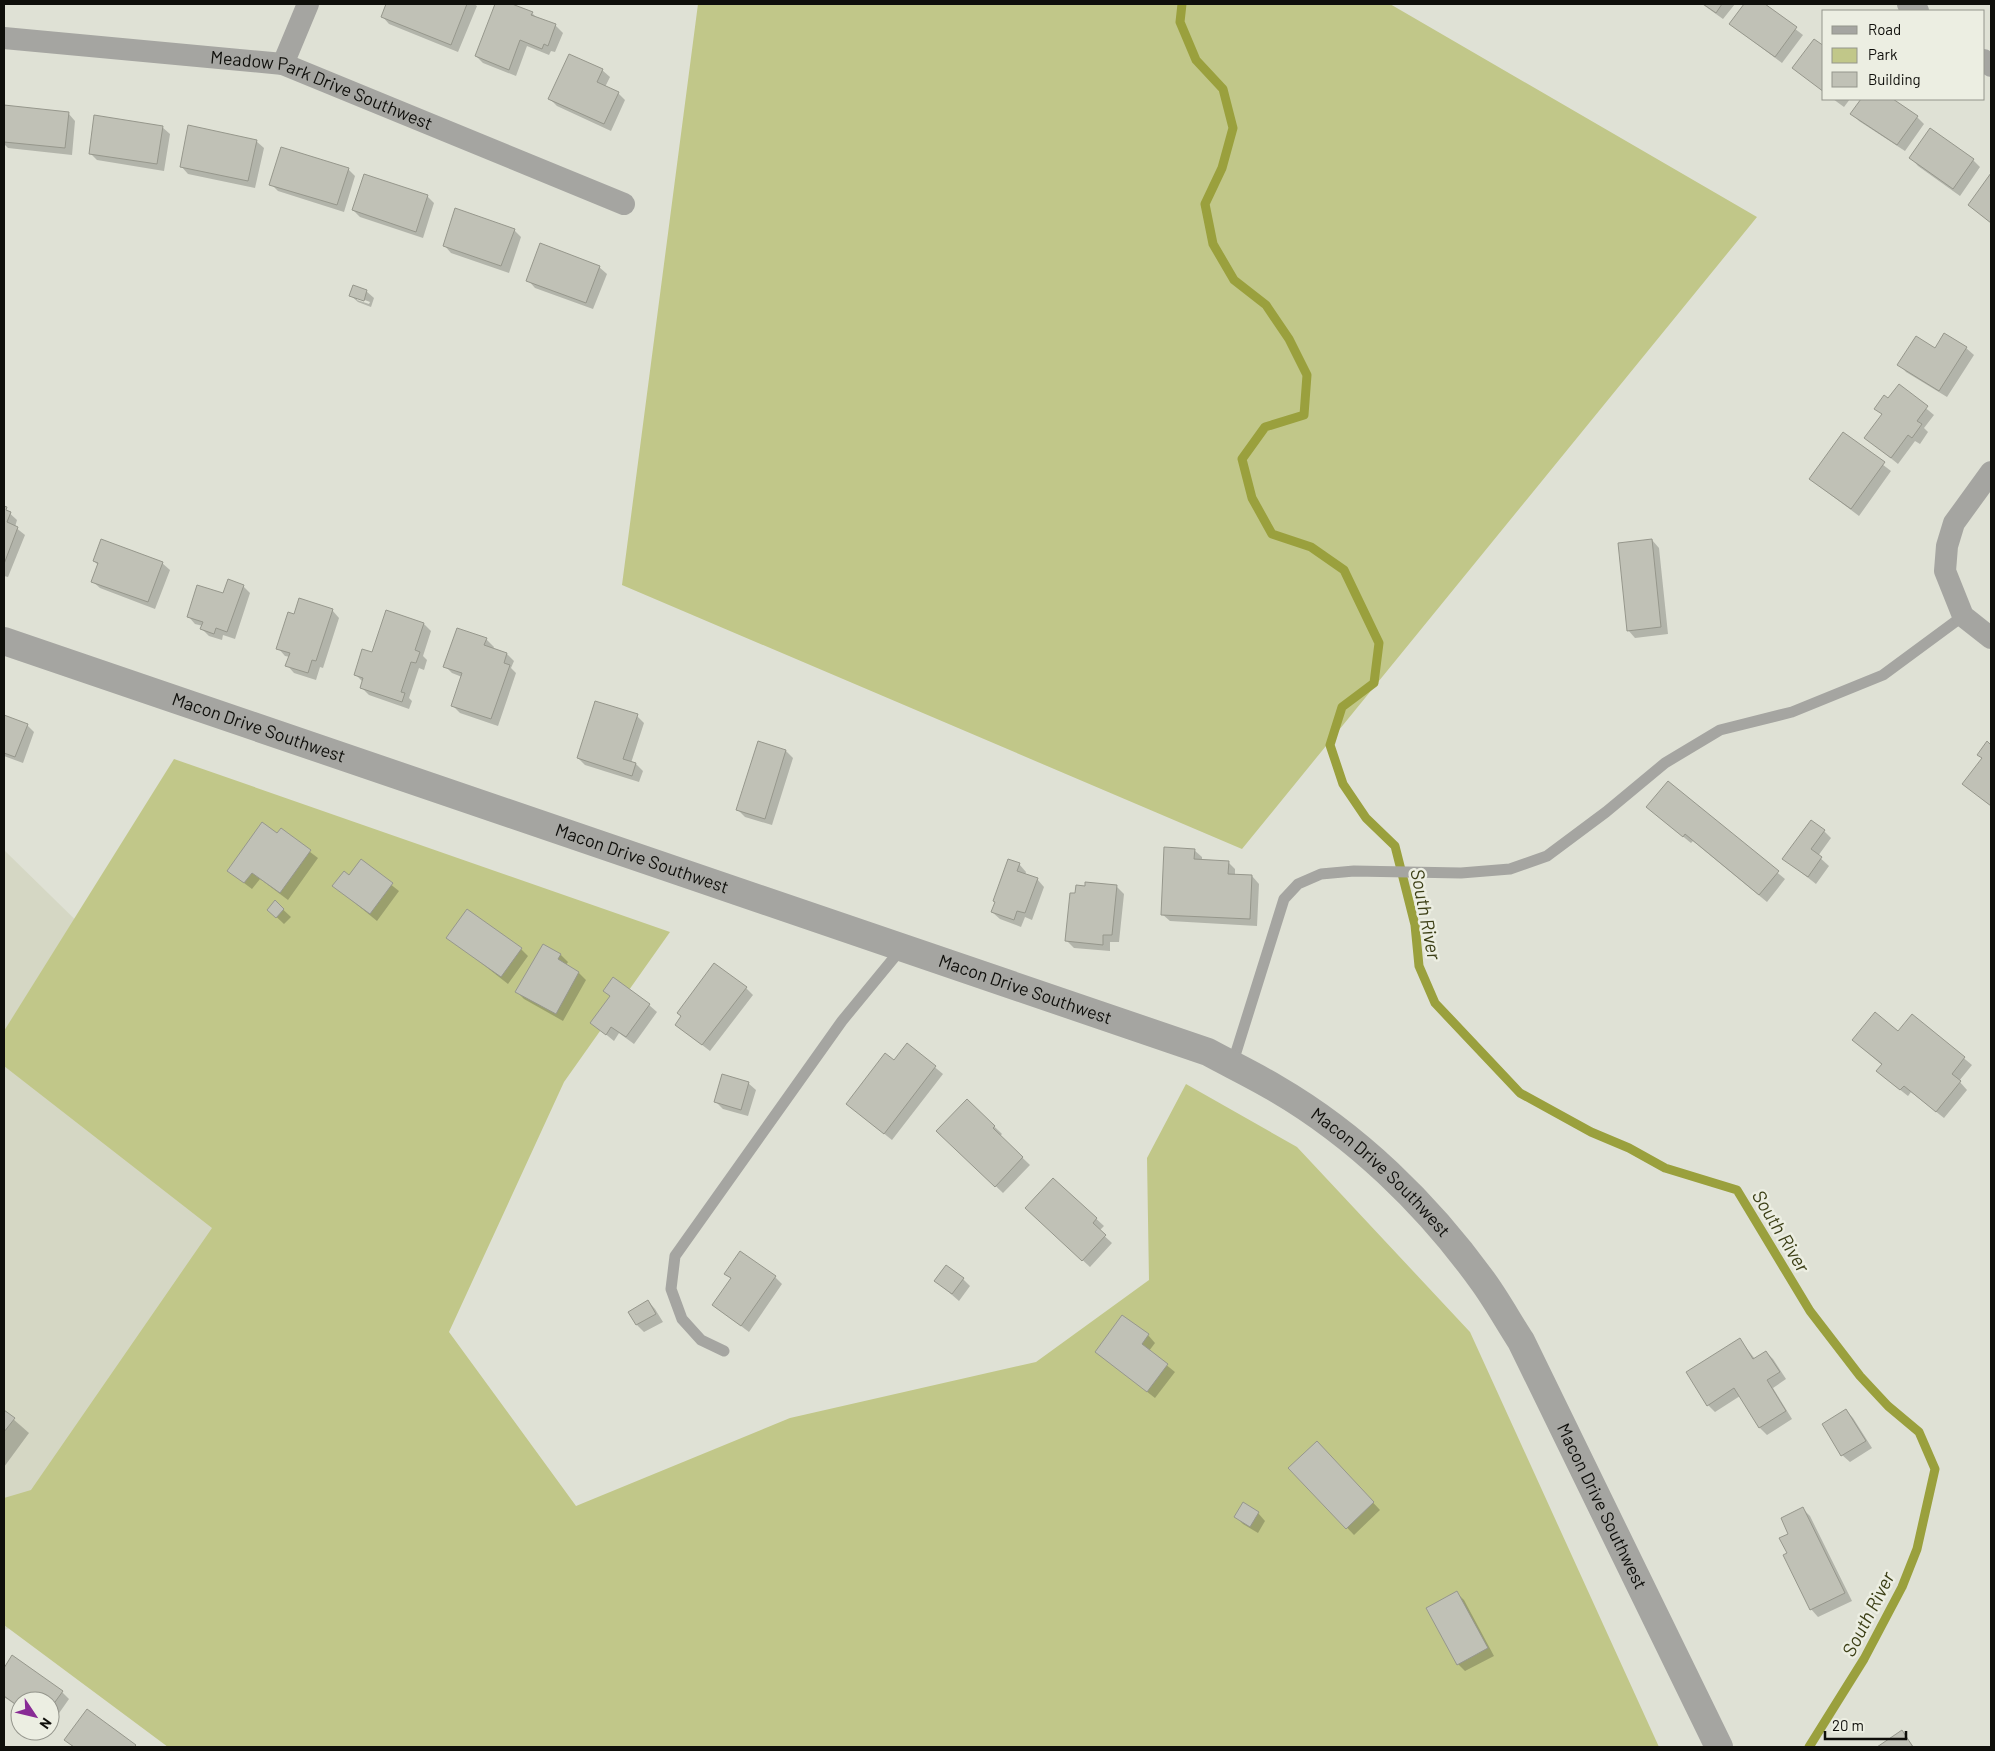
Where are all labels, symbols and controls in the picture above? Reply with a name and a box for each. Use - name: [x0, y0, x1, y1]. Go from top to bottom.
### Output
- legend: [1822, 10, 1985, 100]
- text: Road: [1868, 20, 1901, 38]
- street label: Meadow Park Drive Southwest: [209, 45, 436, 134]
- text: Park: [1868, 45, 1898, 63]
- text: Building: [1868, 70, 1921, 88]
- street label: Macon Drive Southwest: [169, 687, 348, 767]
- street label: Macon Drive Southwest: [553, 818, 732, 898]
- water label: South River: [1406, 867, 1447, 963]
- street label: Macon Drive Southwest: [936, 949, 1115, 1028]
- street label: Macon Drive Southwest: [1307, 1102, 1456, 1241]
- water label: South River: [1748, 1185, 1816, 1277]
- street label: Macon Drive Southwest: [1553, 1419, 1652, 1592]
- water label: South River: [1836, 1566, 1899, 1660]
- north arrow: [10, 1691, 60, 1741]
- scale bar: [1825, 1708, 1906, 1740]
- text: N: [36, 1715, 56, 1732]
- text: 20 m: [1832, 1716, 1864, 1734]

